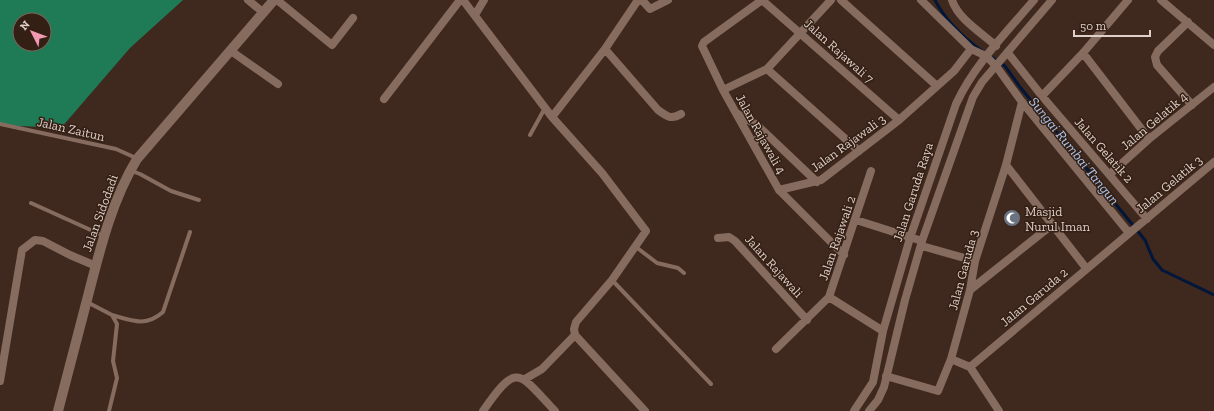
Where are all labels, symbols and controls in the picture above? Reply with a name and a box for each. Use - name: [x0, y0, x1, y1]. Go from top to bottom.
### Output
- north arrow: [12, 12, 52, 52]
- scale bar: [1074, 12, 1150, 38]
- street label: Jalan Rajawali 7: [801, 16, 877, 87]
- text: N: [17, 18, 33, 33]
- text: 50 m: [1080, 19, 1107, 33]
- street label: Jalan Gelatik 4: [1118, 89, 1190, 153]
- street label: Jalan Rajawali 4: [732, 91, 789, 177]
- water label: Sungai Rumbai Tangun: [1025, 94, 1123, 208]
- street label: Jalan Rajawali 3: [808, 111, 889, 176]
- street label: Jalan Zaitun: [36, 114, 107, 144]
- street label: Jalan Gelatik 2: [1072, 114, 1137, 186]
- street label: Jalan Garuda Raya: [890, 140, 936, 243]
- street label: Jalan Gelatik 3: [1133, 152, 1205, 216]
- street label: Jalan Sidodadi: [79, 172, 121, 253]
- street label: Jalan Rajawali 2: [815, 193, 860, 283]
- place label: Masjid Nurul Iman: [1025, 204, 1090, 234]
- mosque icon: Masjid Nurul Iman: [1002, 208, 1022, 228]
- street label: Jalan Garuda 3: [945, 228, 981, 312]
- street label: Jalan Rajawali: [741, 232, 806, 301]
- street label: Jalan Garuda 2: [997, 264, 1071, 329]

